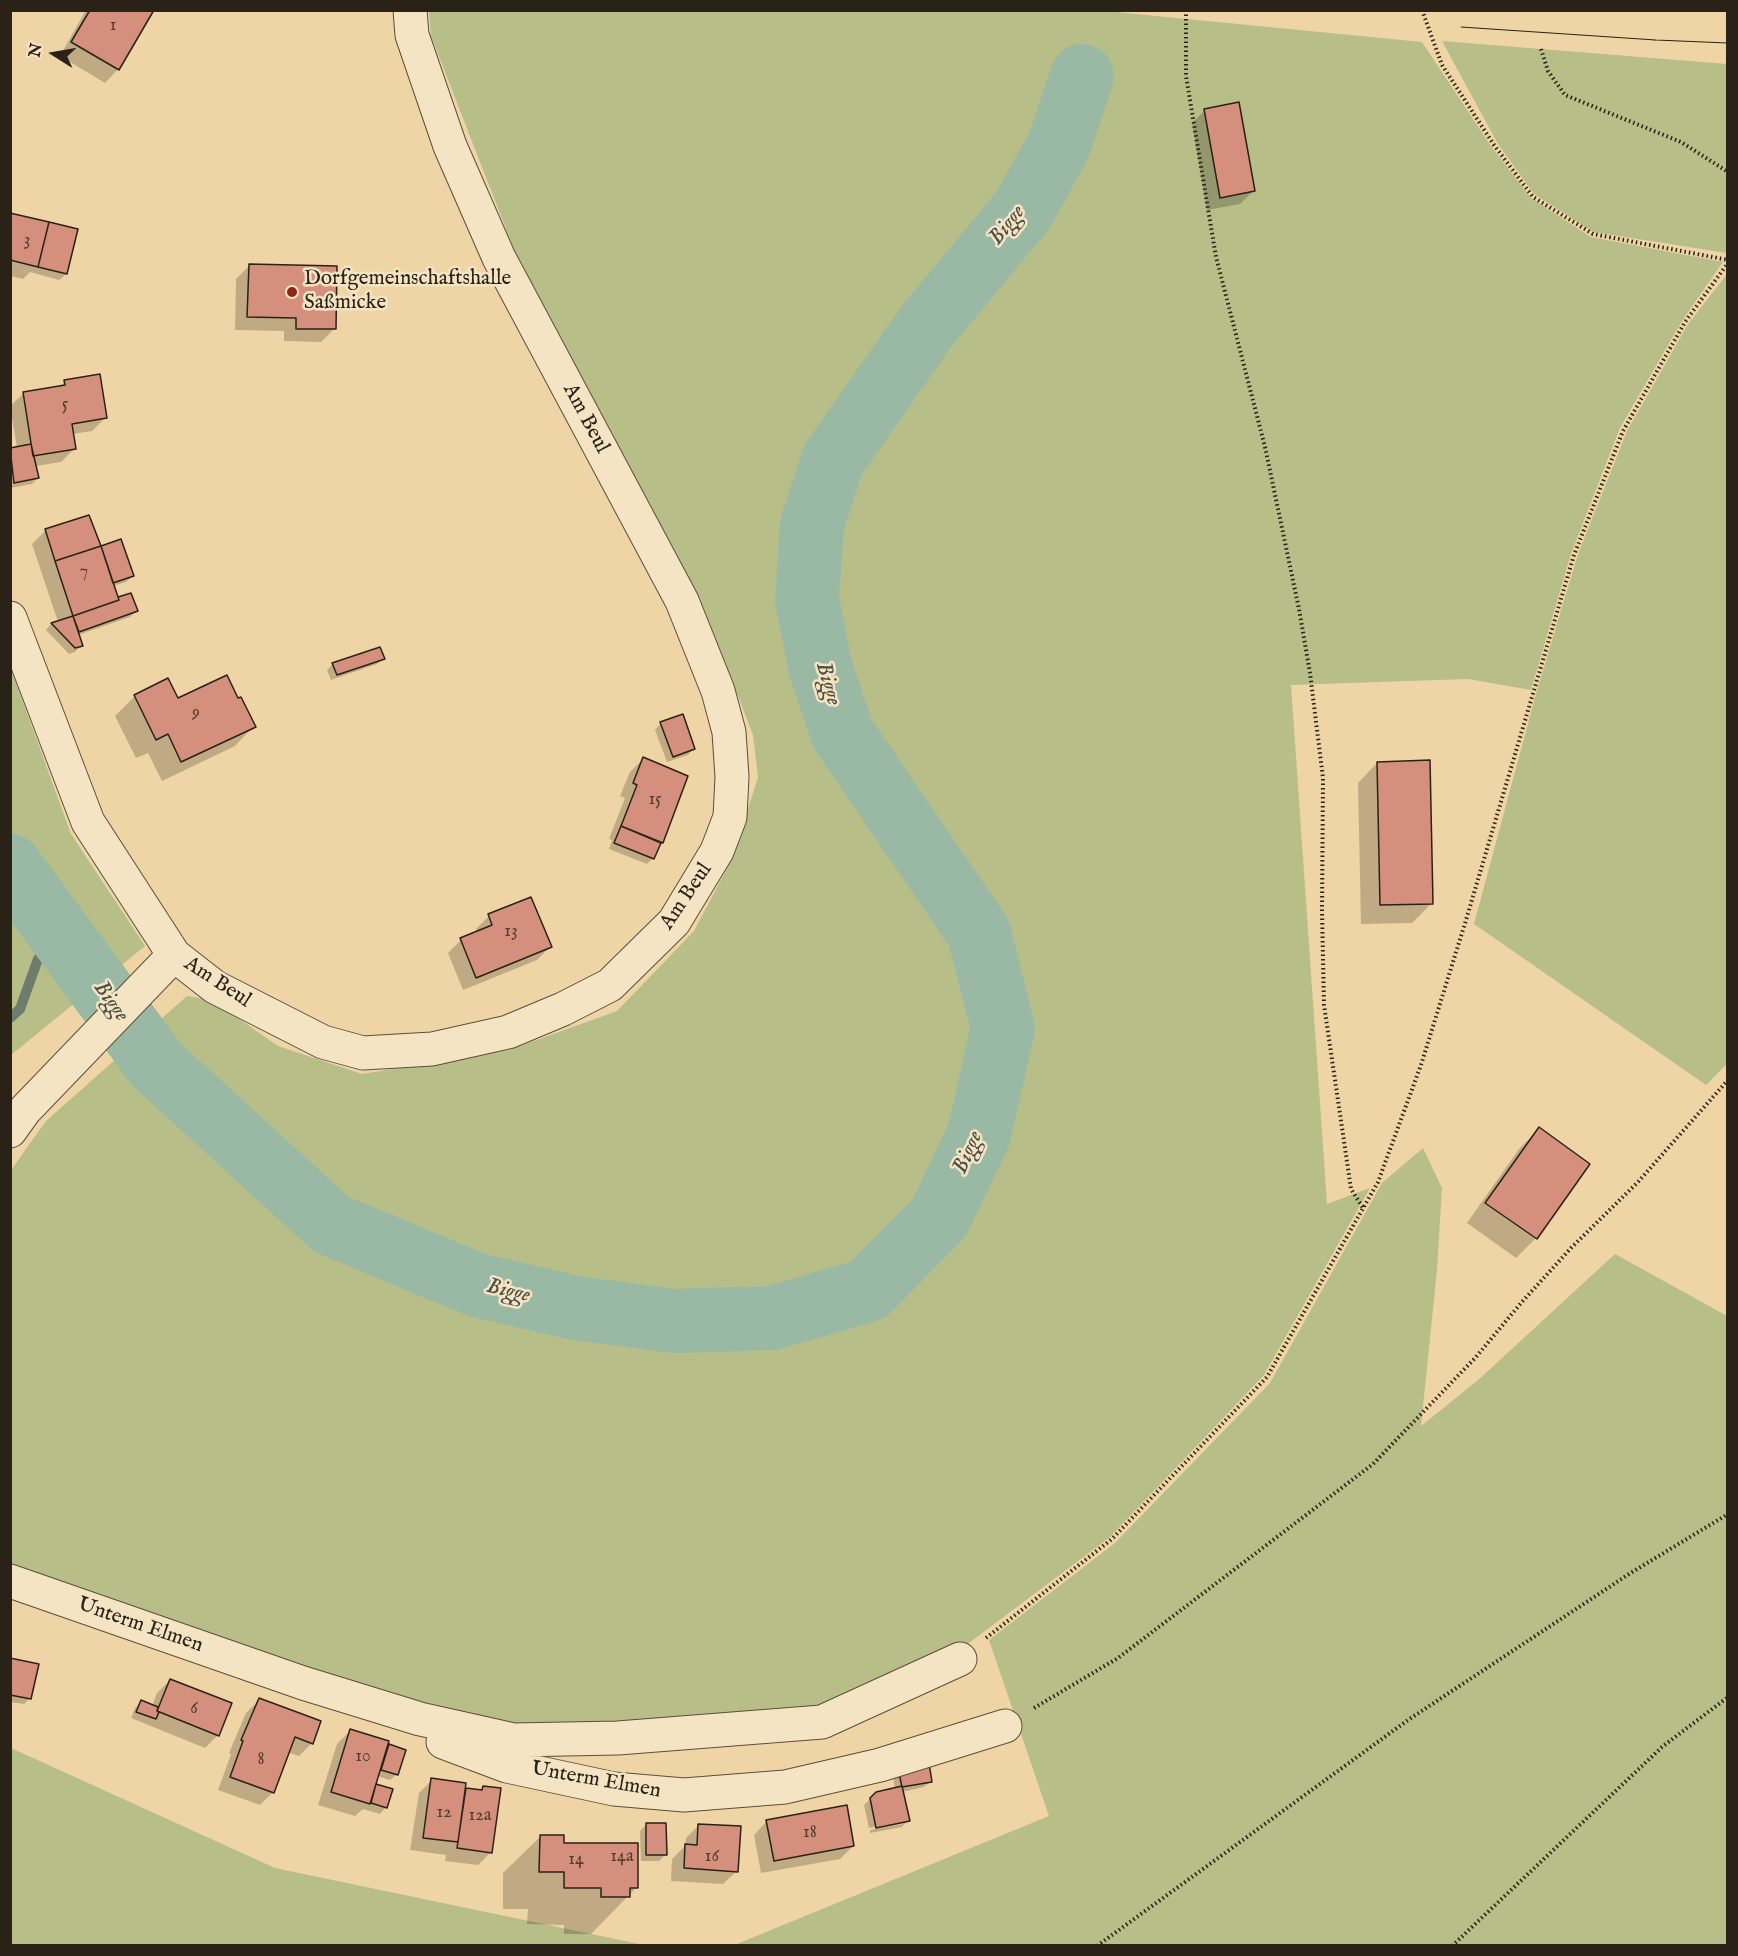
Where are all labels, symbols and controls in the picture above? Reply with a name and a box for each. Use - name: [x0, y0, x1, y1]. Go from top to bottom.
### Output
- house number: 1: [110, 15, 116, 37]
- north arrow: [24, 24, 84, 84]
- text: N: [25, 42, 47, 59]
- water label: Bigge: [984, 201, 1032, 251]
- house number: 3: [24, 230, 30, 252]
- place label: Dorfgemeinschaftshalle Saßmicke: [304, 267, 511, 317]
- marker: Dorfgemeinschaftshalle Saßmicke: [285, 285, 299, 299]
- street label: Am Beul: [556, 380, 614, 458]
- house number: 5: [62, 394, 68, 416]
- house number: 7: [80, 561, 88, 583]
- water label: Bigge: [808, 659, 846, 709]
- house number: 9: [192, 702, 200, 724]
- house number: 15: [648, 789, 662, 811]
- street label: Am Beul: [656, 859, 718, 935]
- house number: 13: [504, 921, 518, 943]
- street label: Am Beul: [179, 952, 255, 1014]
- water label: Bigge: [86, 976, 134, 1028]
- water label: Bigge: [948, 1128, 990, 1178]
- water label: Bigge: [484, 1274, 532, 1310]
- street label: Unterm Elmen: [74, 1593, 206, 1659]
- house number: 6: [190, 1698, 198, 1720]
- house number: 10: [355, 1746, 371, 1768]
- house number: 8: [257, 1749, 265, 1771]
- street label: Unterm Elmen: [529, 1757, 663, 1805]
- house number: 12: [436, 1802, 452, 1824]
- house number: 12a: [469, 1805, 491, 1827]
- house number: 18: [803, 1822, 817, 1844]
- house number: 14a: [610, 1846, 634, 1868]
- house number: 16: [705, 1846, 719, 1868]
- house number: 14: [568, 1849, 584, 1871]

